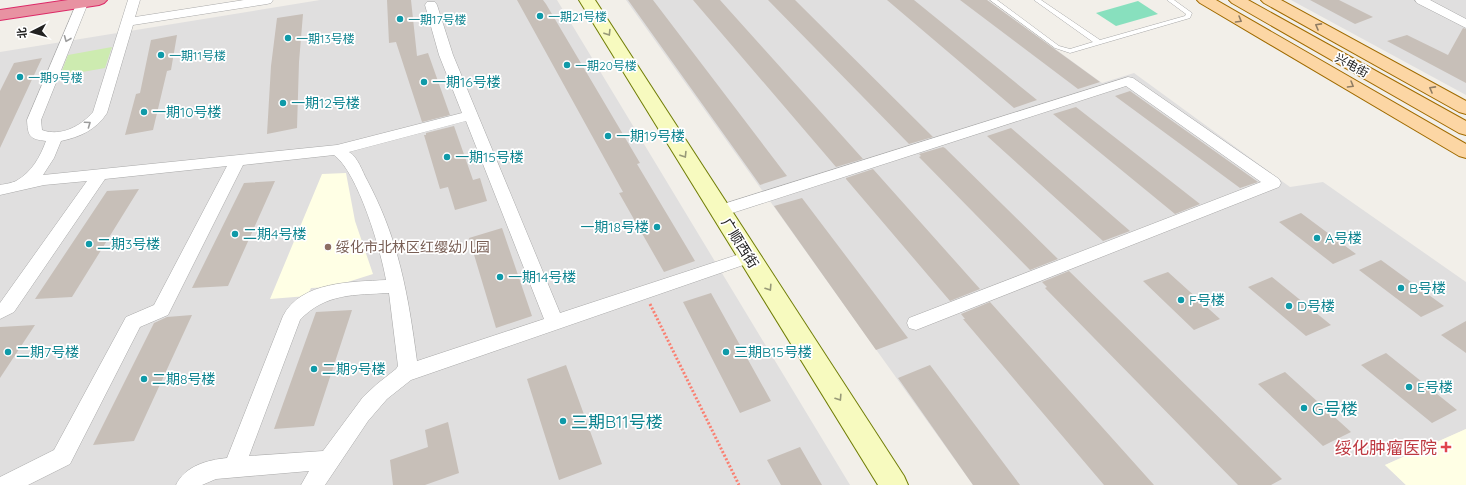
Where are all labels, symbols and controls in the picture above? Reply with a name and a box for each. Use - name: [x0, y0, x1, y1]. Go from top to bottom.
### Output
- place label: 一期21号楼: [548, 9, 607, 24]
- marker: 一期21号楼: [535, 11, 545, 21]
- north arrow: [12, 12, 52, 52]
- place label: 一期17号楼: [408, 12, 467, 27]
- marker: 一期17号楼: [395, 14, 405, 24]
- one-way arrow: [1235, 15, 1242, 22]
- one-way arrow: [1315, 24, 1322, 31]
- text: 北: [15, 27, 30, 39]
- one-way arrow: [603, 29, 610, 36]
- place label: 一期13号楼: [296, 31, 355, 46]
- marker: 一期13号楼: [283, 33, 293, 43]
- one-way arrow: [64, 34, 72, 42]
- place label: 一期11号楼: [169, 48, 226, 63]
- marker: 一期11号楼: [156, 50, 166, 60]
- street label: 兴电街: [1333, 50, 1371, 80]
- place label: 一期20号楼: [575, 58, 637, 73]
- marker: 一期20号楼: [562, 60, 572, 70]
- place label: 一期9号楼: [28, 70, 83, 85]
- marker: 一期9号楼: [15, 72, 25, 82]
- place label: 一期16号楼: [432, 73, 501, 91]
- marker: 一期16号楼: [419, 77, 429, 87]
- one-way arrow: [1347, 81, 1354, 88]
- one-way arrow: [1429, 86, 1436, 94]
- place label: 一期12号楼: [291, 94, 360, 112]
- marker: 一期12号楼: [278, 98, 288, 108]
- place label: 一期10号楼: [152, 103, 222, 121]
- marker: 一期10号楼: [139, 107, 149, 117]
- one-way arrow: [84, 122, 91, 129]
- place label: 一期19号楼: [616, 127, 685, 145]
- marker: 一期19号楼: [603, 131, 613, 141]
- place label: 一期15号楼: [455, 148, 524, 166]
- one-way arrow: [680, 151, 687, 158]
- marker: 一期15号楼: [442, 152, 452, 162]
- street label: 广顺西街: [718, 214, 762, 272]
- place label: 一期18号楼: [580, 218, 649, 236]
- marker: 一期18号楼: [652, 222, 662, 232]
- place label: 二期4号楼: [243, 225, 306, 243]
- marker: 二期4号楼: [230, 229, 240, 239]
- place label: A号楼: [1325, 229, 1362, 247]
- marker: A号楼: [1312, 233, 1322, 243]
- place label: 二期3号楼: [97, 235, 160, 253]
- place label: 绥化市北林区红缨幼儿园: [336, 238, 490, 256]
- marker: 二期3号楼: [84, 239, 94, 249]
- marker: 绥化市北林区红缨幼儿园: [323, 242, 333, 252]
- place label: 一期14号楼: [508, 268, 576, 286]
- marker: 一期14号楼: [495, 272, 505, 282]
- place label: B号楼: [1409, 279, 1446, 297]
- marker: B号楼: [1396, 283, 1406, 293]
- one-way arrow: [764, 284, 772, 291]
- place label: F号楼: [1189, 291, 1225, 309]
- marker: F号楼: [1176, 295, 1186, 305]
- place label: D号楼: [1297, 297, 1335, 315]
- marker: D号楼: [1284, 301, 1294, 311]
- place label: 二期7号楼: [16, 343, 79, 361]
- place label: 三期B15号楼: [734, 343, 812, 361]
- marker: 二期7号楼: [3, 347, 13, 357]
- marker: 三期B15号楼: [721, 347, 731, 357]
- place label: 二期9号楼: [322, 360, 386, 378]
- marker: 二期9号楼: [309, 364, 319, 374]
- place label: 二期8号楼: [152, 370, 216, 388]
- marker: 二期8号楼: [139, 374, 149, 384]
- place label: E号楼: [1417, 378, 1453, 396]
- marker: E号楼: [1404, 382, 1414, 392]
- one-way arrow: [834, 394, 842, 401]
- place label: G号楼: [1312, 398, 1358, 419]
- marker: G号楼: [1299, 403, 1309, 413]
- place label: 三期B11号楼: [571, 411, 663, 432]
- marker: 三期B11号楼: [558, 416, 568, 426]
- place label: 绥化肿瘤医院: [1335, 437, 1437, 458]
- marker: 绥化肿瘤医院: [1440, 441, 1452, 453]

